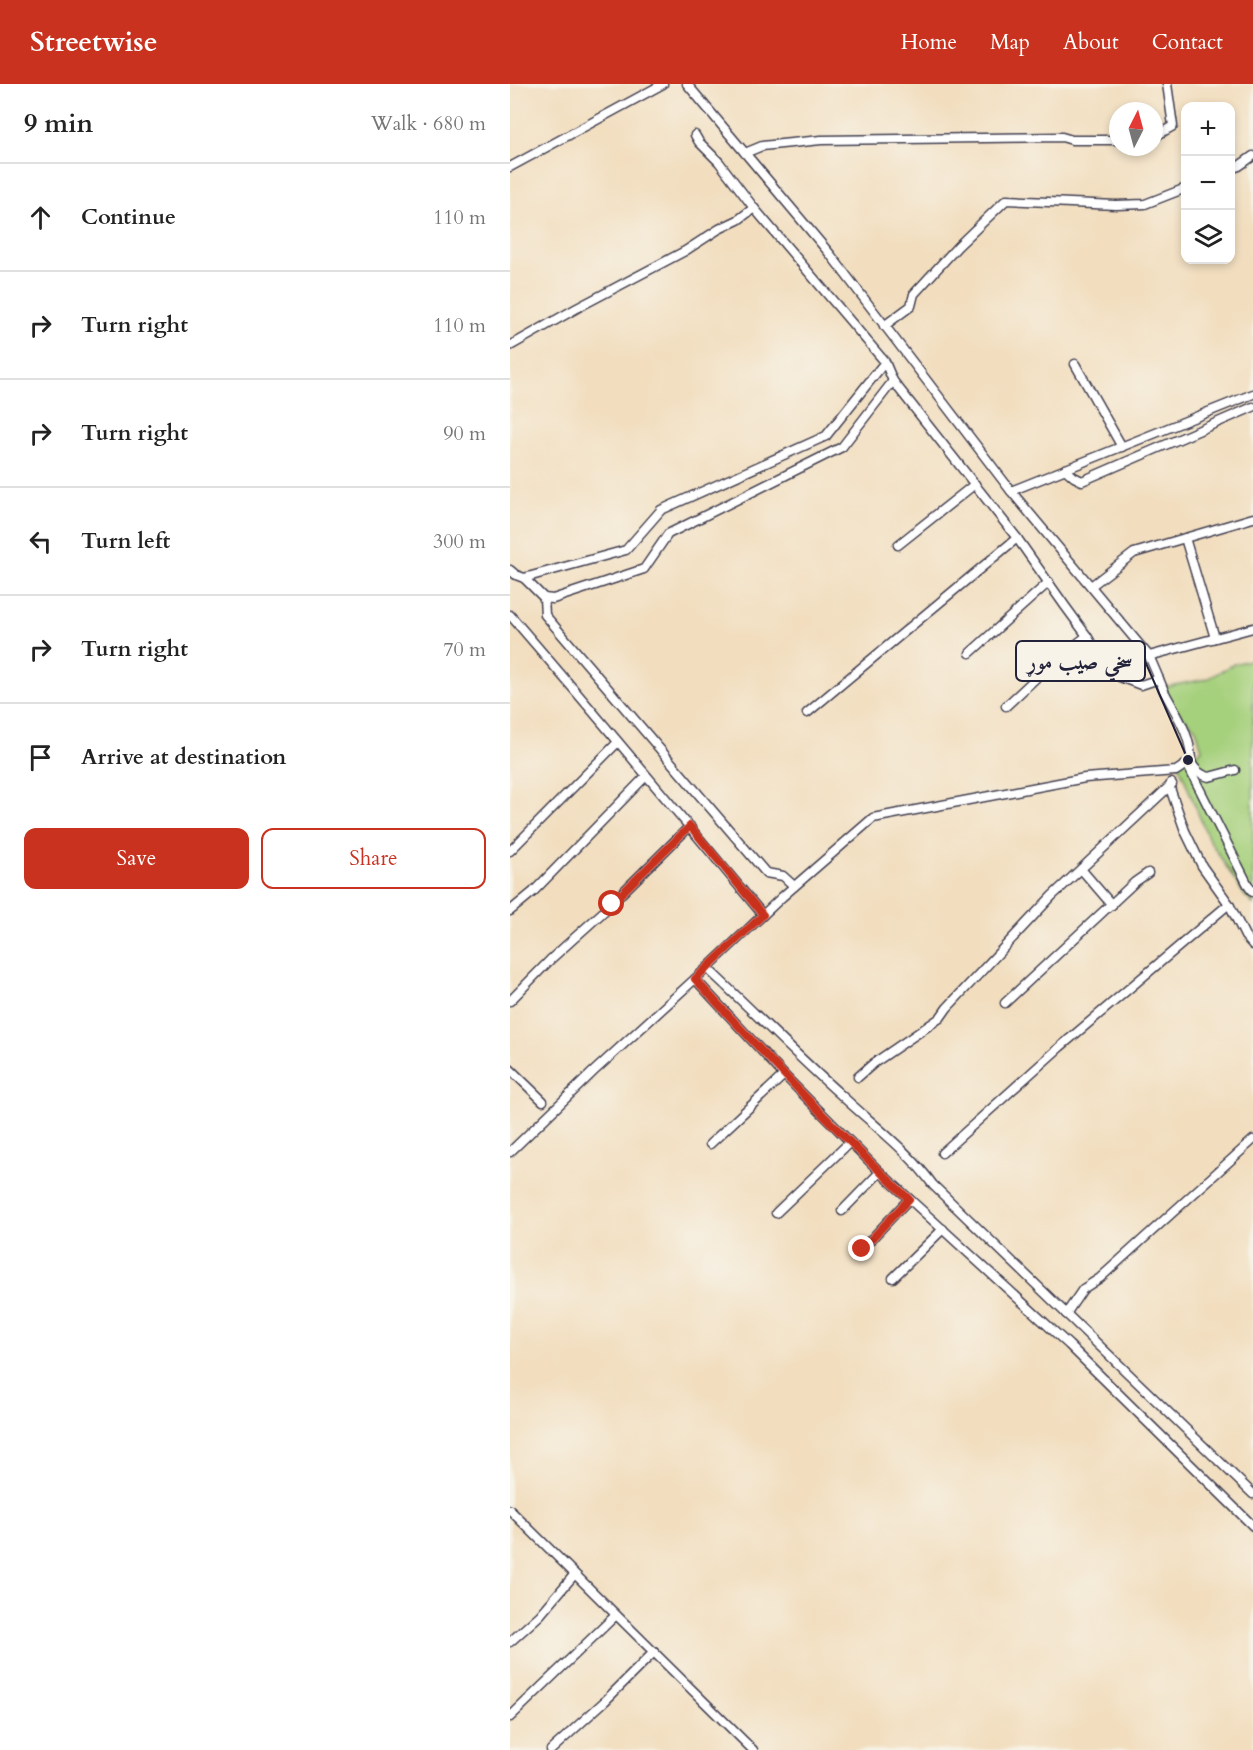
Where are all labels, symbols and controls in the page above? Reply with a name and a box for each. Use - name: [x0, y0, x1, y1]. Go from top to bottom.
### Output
- text: Streetwise: [30, 23, 158, 61]
- text: Home: [901, 28, 957, 57]
- text: Map: [990, 28, 1030, 57]
- text: About: [1063, 28, 1119, 57]
- text: Contact: [1152, 28, 1223, 57]
- north arrow: [1109, 102, 1163, 156]
- map controls: [1181, 102, 1235, 264]
- button: +: [1181, 102, 1235, 156]
- text: 9 min: [24, 106, 93, 141]
- text: Walk · 680 m: [371, 110, 486, 137]
- button: −: [1181, 156, 1235, 210]
- icon: ahead: [24, 201, 57, 234]
- text: Continue: [81, 202, 176, 232]
- text: 110 m: [433, 204, 486, 231]
- button: layers: [1181, 210, 1235, 264]
- icon: right: [24, 309, 57, 342]
- text: Turn right: [81, 310, 188, 340]
- text: 110 m: [433, 312, 486, 339]
- icon: right: [24, 417, 57, 450]
- text: Turn right: [81, 418, 188, 448]
- text: 90 m: [443, 420, 486, 447]
- icon: left: [24, 525, 57, 558]
- text: Turn left: [81, 526, 170, 556]
- text: 300 m: [433, 528, 486, 555]
- icon: right: [24, 633, 57, 666]
- text: Turn right: [81, 634, 188, 664]
- text: 70 m: [443, 636, 486, 663]
- callout: سخي صیب موړ: [1016, 641, 1145, 681]
- text: سخي صیب موړ: [1024, 647, 1133, 682]
- icon: arrive: [24, 741, 57, 774]
- text: Arrive at destination: [81, 742, 286, 772]
- button: Save: [24, 828, 249, 889]
- button: Share: [261, 828, 486, 889]
- route start: [598, 890, 624, 916]
- route end: [848, 1235, 874, 1261]

